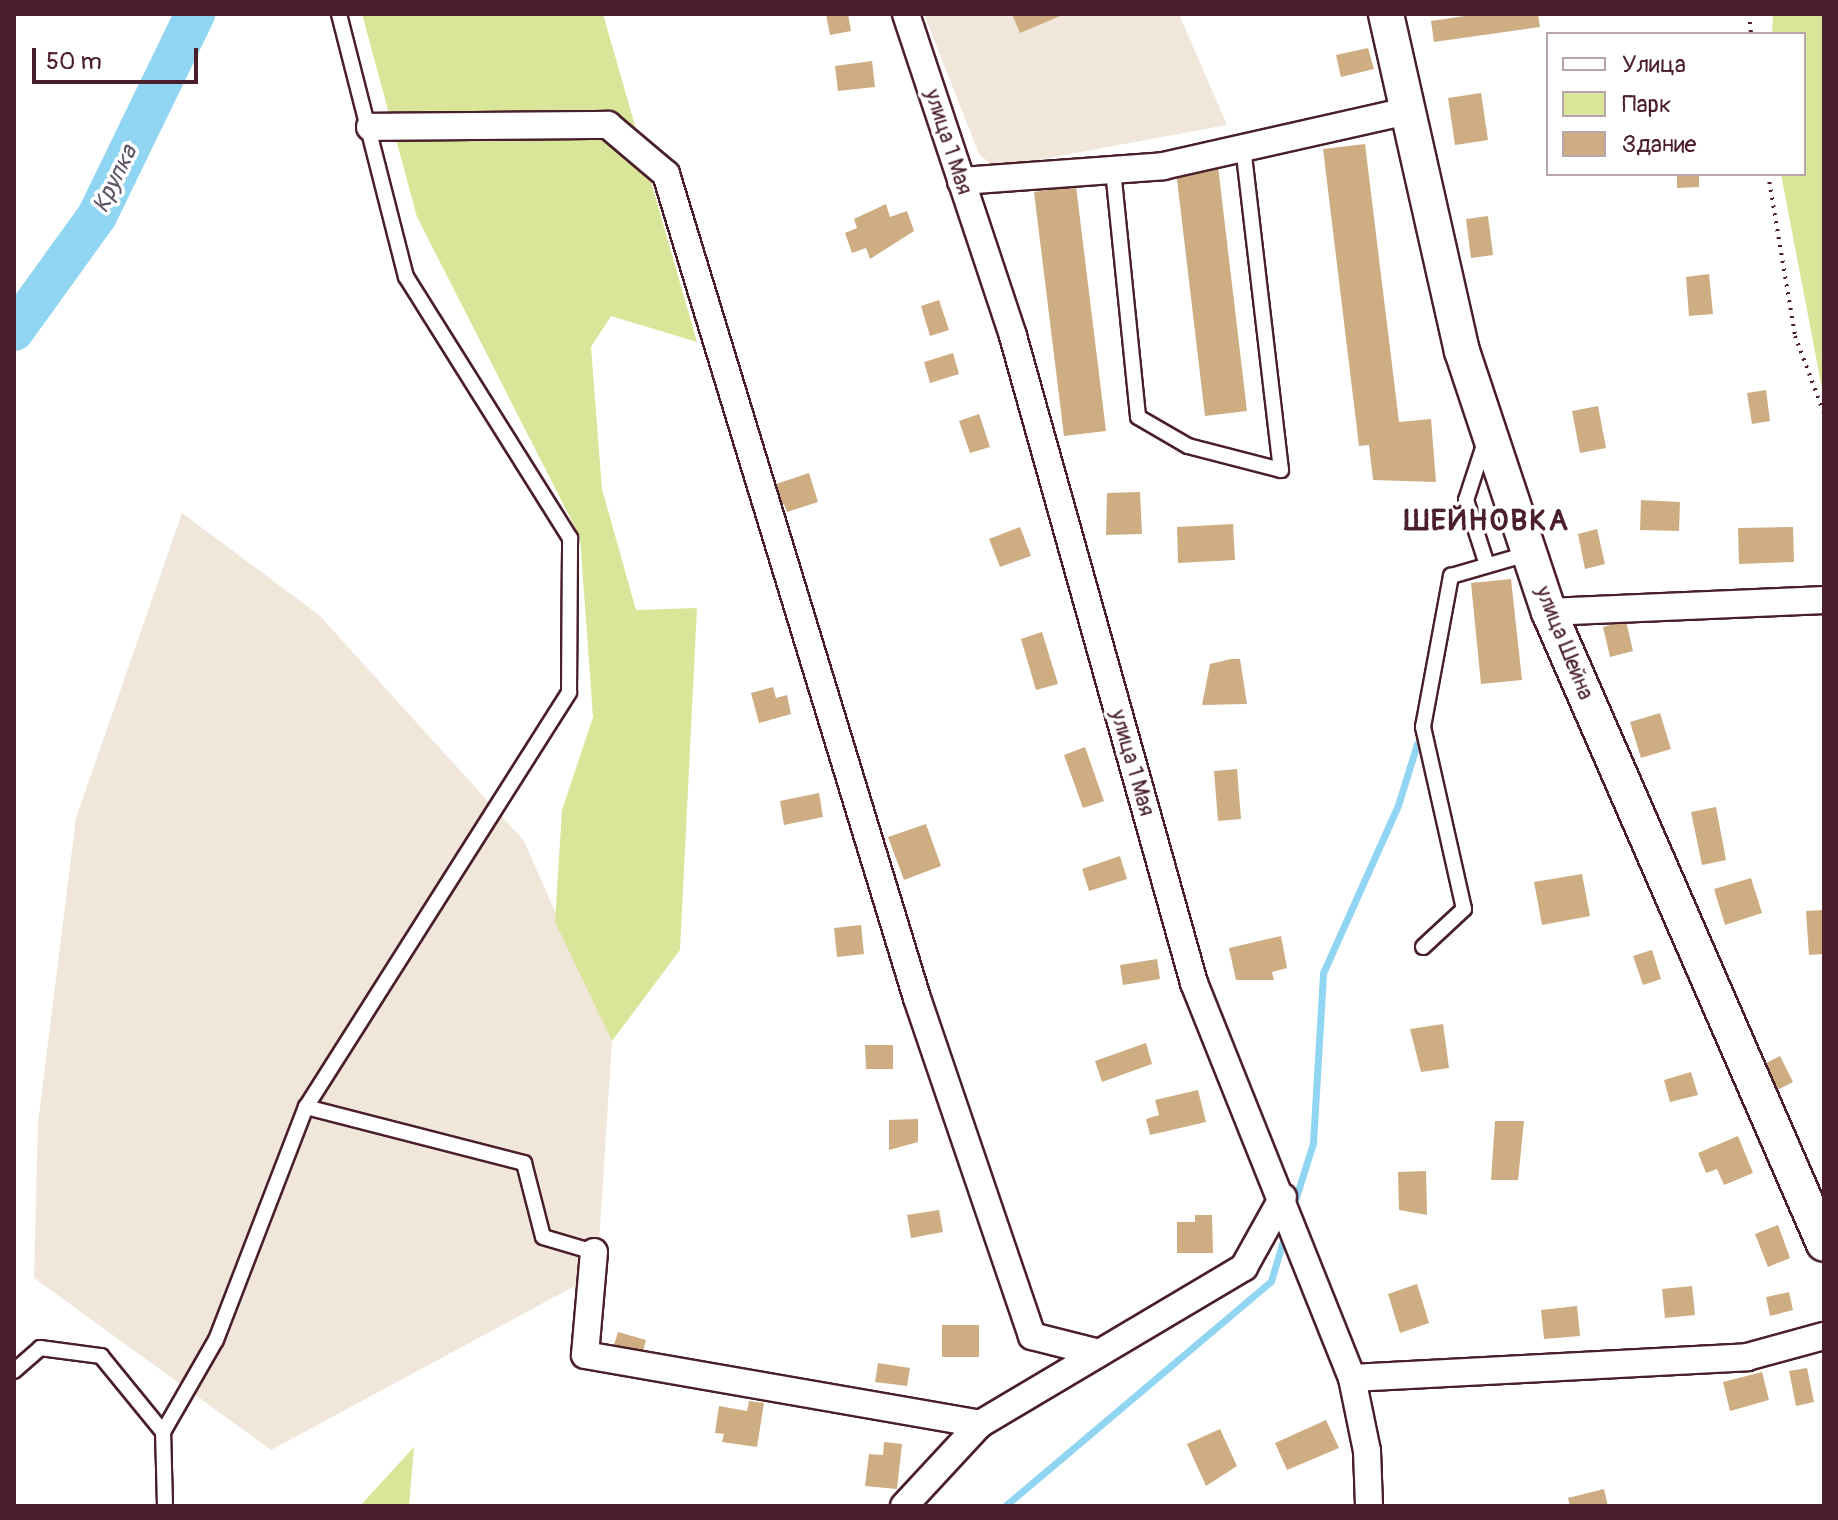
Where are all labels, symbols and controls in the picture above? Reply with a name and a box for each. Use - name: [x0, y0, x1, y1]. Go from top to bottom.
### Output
- scale bar: [36, 32, 202, 82]
- legend: [1546, 32, 1806, 176]
- text: 50 m: [46, 47, 102, 76]
- text: Улица: [1622, 50, 1686, 79]
- street label: улица 1 Мая: [919, 86, 977, 198]
- text: Парк: [1622, 90, 1671, 119]
- text: Здание: [1622, 130, 1696, 159]
- water label: Крупка: [86, 141, 144, 217]
- district label: ШЕЙНОВКА: [1404, 503, 1570, 539]
- street label: улица Шейна: [1529, 582, 1599, 704]
- street label: улица 1 Мая: [1104, 707, 1160, 819]

